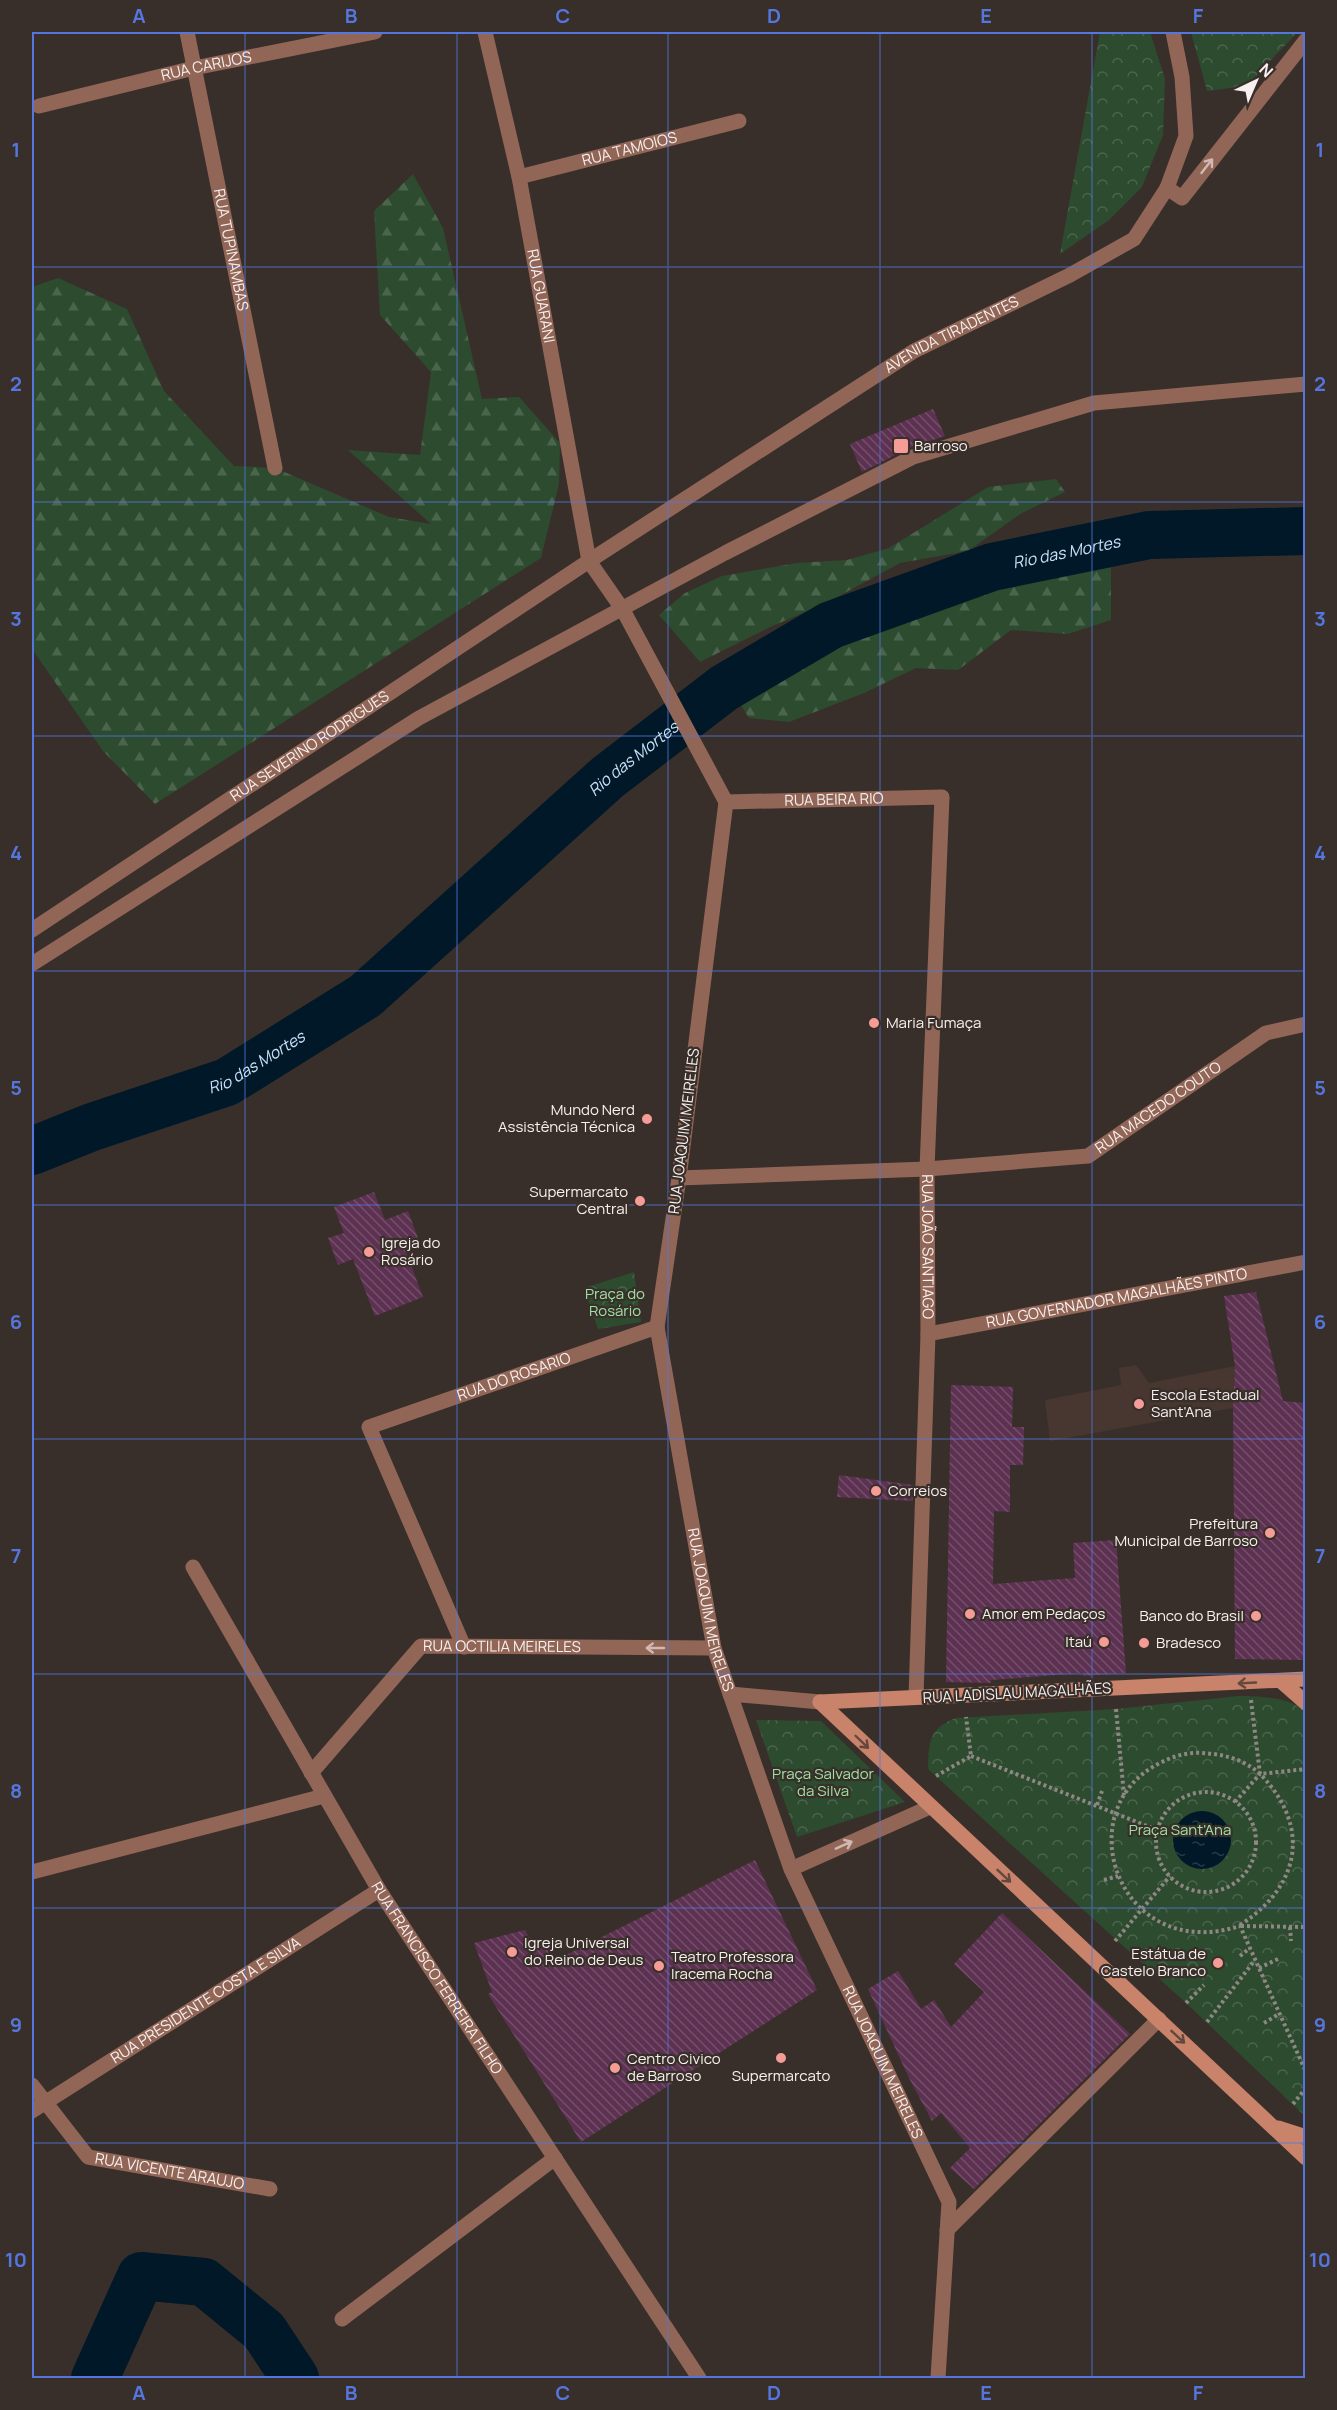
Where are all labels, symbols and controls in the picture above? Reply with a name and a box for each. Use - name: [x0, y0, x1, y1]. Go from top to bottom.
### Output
- text: A: [132, 2, 146, 29]
- text: B: [345, 2, 358, 29]
- text: C: [556, 2, 570, 29]
- text: D: [767, 2, 781, 29]
- text: E: [980, 2, 992, 29]
- text: F: [1193, 2, 1204, 29]
- street label: RUA CARIJOS: [159, 46, 253, 86]
- north arrow: [1226, 51, 1286, 111]
- text: N: [1255, 58, 1278, 82]
- street label: RUA TAMOIOS: [580, 126, 679, 171]
- text: 1: [12, 136, 20, 163]
- text: 1: [1316, 136, 1324, 163]
- one-way arrow: [1201, 159, 1213, 175]
- street label: RUA TUPINAMBAS: [209, 187, 254, 312]
- street label: RUA GUARANI: [522, 247, 560, 345]
- street label: AVENIDA TIRADENTES: [880, 291, 1022, 378]
- text: 2: [10, 370, 22, 397]
- text: 2: [1314, 370, 1326, 397]
- place label: Barroso: [914, 435, 968, 456]
- marker: Barroso: [892, 437, 910, 455]
- water label: Rio das Mortes: [1011, 530, 1124, 574]
- text: 3: [10, 605, 22, 632]
- text: 3: [1314, 605, 1326, 632]
- street label: RUA SEVERINO RODRIGUES: [226, 685, 393, 806]
- water label: Rio das Mortes: [583, 715, 684, 801]
- street label: RUA BEIRA RIO: [784, 787, 884, 811]
- text: 4: [10, 839, 22, 866]
- text: 4: [1314, 839, 1326, 866]
- place label: Maria Fumaça: [886, 1012, 981, 1033]
- marker: Maria Fumaça: [867, 1016, 881, 1030]
- water label: Rio das Mortes: [205, 1024, 310, 1099]
- street label: RUA JOAQUIM MEIRELES: [663, 1047, 704, 1215]
- street label: RUA MACEDO COUTO: [1091, 1056, 1225, 1158]
- text: 5: [10, 1074, 22, 1101]
- text: 5: [1314, 1074, 1326, 1101]
- place label: Mundo Nerd Assistência Técnica: [498, 1099, 635, 1137]
- marker: Mundo Nerd Assistência Técnica: [640, 1112, 654, 1126]
- street label: RUA JOÃO SANTIAGO: [917, 1174, 939, 1319]
- place label: Supermarcato Central: [529, 1181, 628, 1219]
- marker: Supermarcato Central: [633, 1194, 647, 1208]
- place label: Igreja do Rosário: [381, 1232, 440, 1270]
- marker: Igreja do Rosário: [362, 1245, 376, 1259]
- street label: RUA GOVERNADOR MAGALHÃES PINTO: [984, 1262, 1249, 1333]
- park label: Praça do Rosário: [585, 1283, 645, 1321]
- text: 6: [10, 1308, 22, 1335]
- text: 6: [1314, 1308, 1326, 1335]
- street label: RUA DO ROSARIO: [454, 1347, 573, 1406]
- place label: Escola Estadual Sant'Ana: [1151, 1384, 1260, 1422]
- marker: Escola Estadual Sant'Ana: [1132, 1397, 1146, 1411]
- place label: Correios: [888, 1480, 947, 1501]
- marker: Correios: [869, 1484, 883, 1498]
- place label: Prefeitura Municipal de Barroso: [1114, 1513, 1258, 1551]
- street label: RUA JOAQUIM MEIRELES: [683, 1526, 739, 1694]
- marker: Prefeitura Municipal de Barroso: [1263, 1526, 1277, 1540]
- text: 7: [11, 1542, 21, 1569]
- text: 7: [1315, 1542, 1325, 1569]
- place label: Amor em Pedaços: [982, 1603, 1106, 1624]
- place label: Banco do Brasil: [1139, 1605, 1244, 1626]
- marker: Amor em Pedaços: [963, 1607, 977, 1621]
- marker: Banco do Brasil: [1249, 1609, 1263, 1623]
- place label: Itaú: [1065, 1631, 1092, 1652]
- place label: Bradesco: [1156, 1632, 1221, 1653]
- street label: RUA OCTILIA MEIRELES: [423, 1635, 581, 1657]
- marker: Itaú: [1097, 1635, 1111, 1649]
- marker: Bradesco: [1137, 1636, 1151, 1650]
- one-way arrow: [646, 1642, 666, 1654]
- street label: RUA LADISLAU MAGALHÃES: [922, 1677, 1112, 1708]
- one-way arrow: [1238, 1677, 1258, 1688]
- one-way arrow: [855, 1735, 870, 1749]
- park label: Praça Salvador da Silva: [772, 1763, 875, 1801]
- text: 8: [10, 1777, 22, 1804]
- text: 8: [1314, 1777, 1326, 1804]
- park label: Praça Sant'Ana: [1129, 1819, 1231, 1840]
- one-way arrow: [835, 1839, 853, 1850]
- one-way arrow: [997, 1869, 1012, 1883]
- street label: RUA FRANCISCO FERREIRA FILHO: [366, 1878, 508, 2078]
- street label: RUA PRESIDENTE COSTA E SILVA: [107, 1931, 305, 2068]
- place label: Igreja Universal do Reino de Deus: [524, 1932, 644, 1970]
- place label: Estátua de Castelo Branco: [1101, 1943, 1206, 1981]
- marker: Igreja Universal do Reino de Deus: [505, 1945, 519, 1959]
- place label: Teatro Professora Iracema Rocha: [671, 1946, 794, 1984]
- marker: Estátua de Castelo Branco: [1211, 1956, 1225, 1970]
- marker: Teatro Professora Iracema Rocha: [652, 1959, 666, 1973]
- street label: RUA JOAQUIM MEIRELES: [838, 1982, 928, 2142]
- text: 9: [10, 2011, 22, 2038]
- text: 9: [1314, 2011, 1326, 2038]
- one-way arrow: [1170, 2030, 1185, 2044]
- place label: Centro Civico de Barroso: [627, 2048, 721, 2086]
- marker: Supermarcato: [774, 2051, 788, 2065]
- marker: Centro Civico de Barroso: [608, 2061, 622, 2075]
- place label: Supermarcato: [732, 2065, 830, 2086]
- street label: RUA VICENTE ARAUJO: [93, 2147, 246, 2194]
- text: 10: [5, 2246, 27, 2273]
- text: 10: [1309, 2246, 1331, 2273]
- text: A: [132, 2379, 146, 2406]
- text: B: [345, 2379, 358, 2406]
- text: C: [556, 2379, 570, 2406]
- text: D: [767, 2379, 781, 2406]
- text: E: [980, 2379, 992, 2406]
- text: F: [1193, 2379, 1204, 2406]

